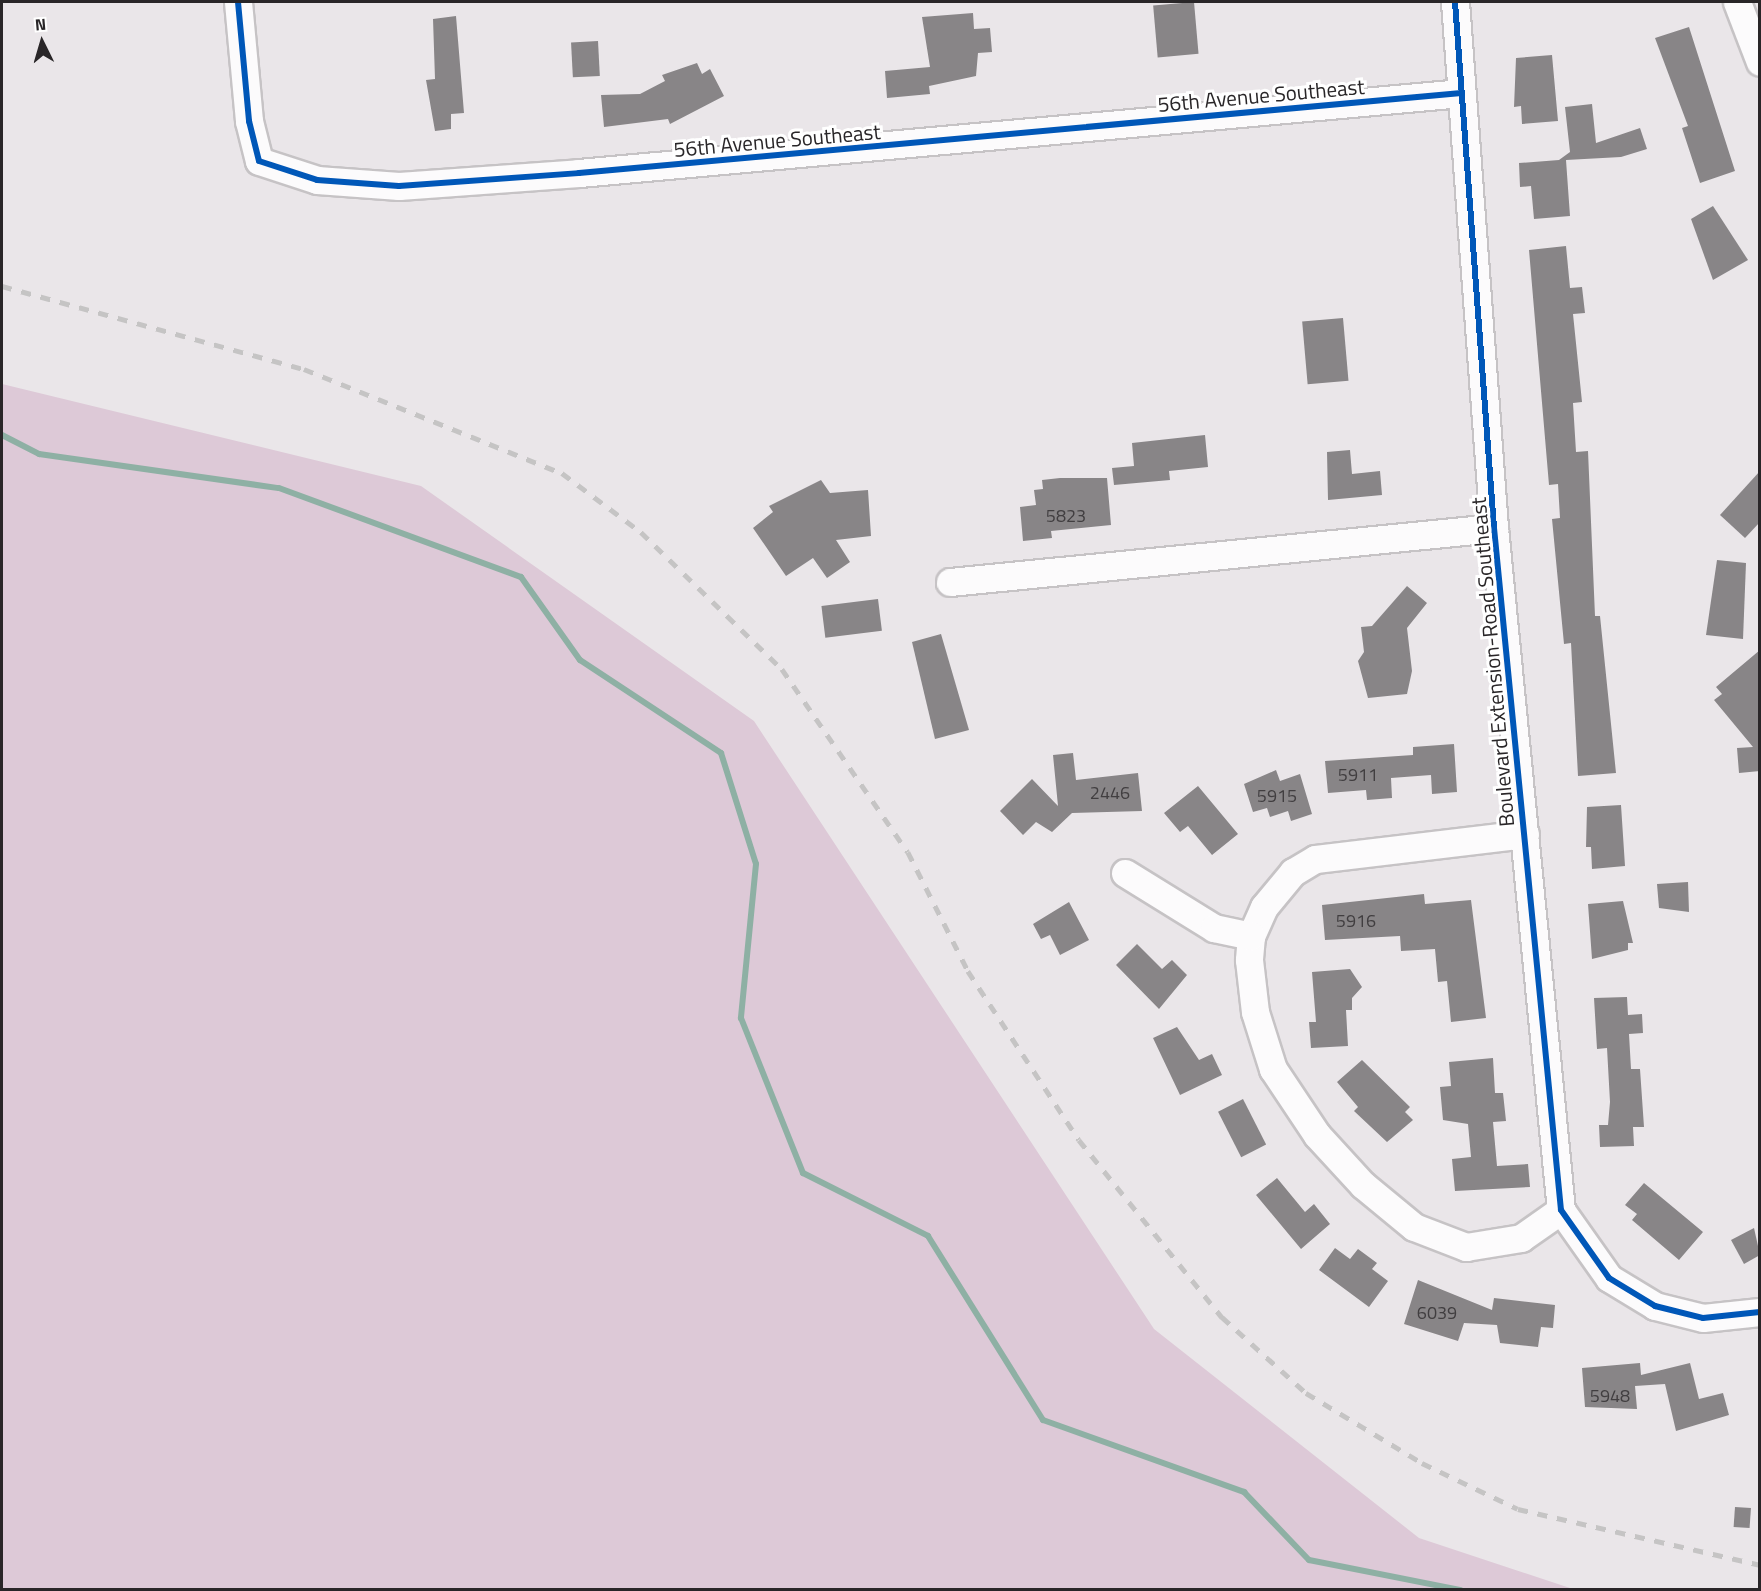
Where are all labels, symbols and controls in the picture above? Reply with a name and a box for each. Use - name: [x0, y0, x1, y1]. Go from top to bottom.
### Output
- north arrow: [12, 12, 72, 72]
- text: N: [34, 12, 47, 37]
- street label: 56th Avenue Southeast: [1156, 73, 1366, 117]
- street label: 56th Avenue Southeast: [672, 118, 882, 162]
- street label: Boulevard Extension-Road Southeast: [1465, 496, 1519, 828]
- house number: 5823: [1046, 505, 1086, 527]
- house number: 5911: [1338, 764, 1378, 786]
- house number: 2446: [1090, 782, 1130, 804]
- house number: 5915: [1257, 785, 1297, 807]
- house number: 5916: [1336, 910, 1376, 932]
- house number: 6039: [1417, 1302, 1457, 1324]
- house number: 5948: [1590, 1385, 1630, 1407]

